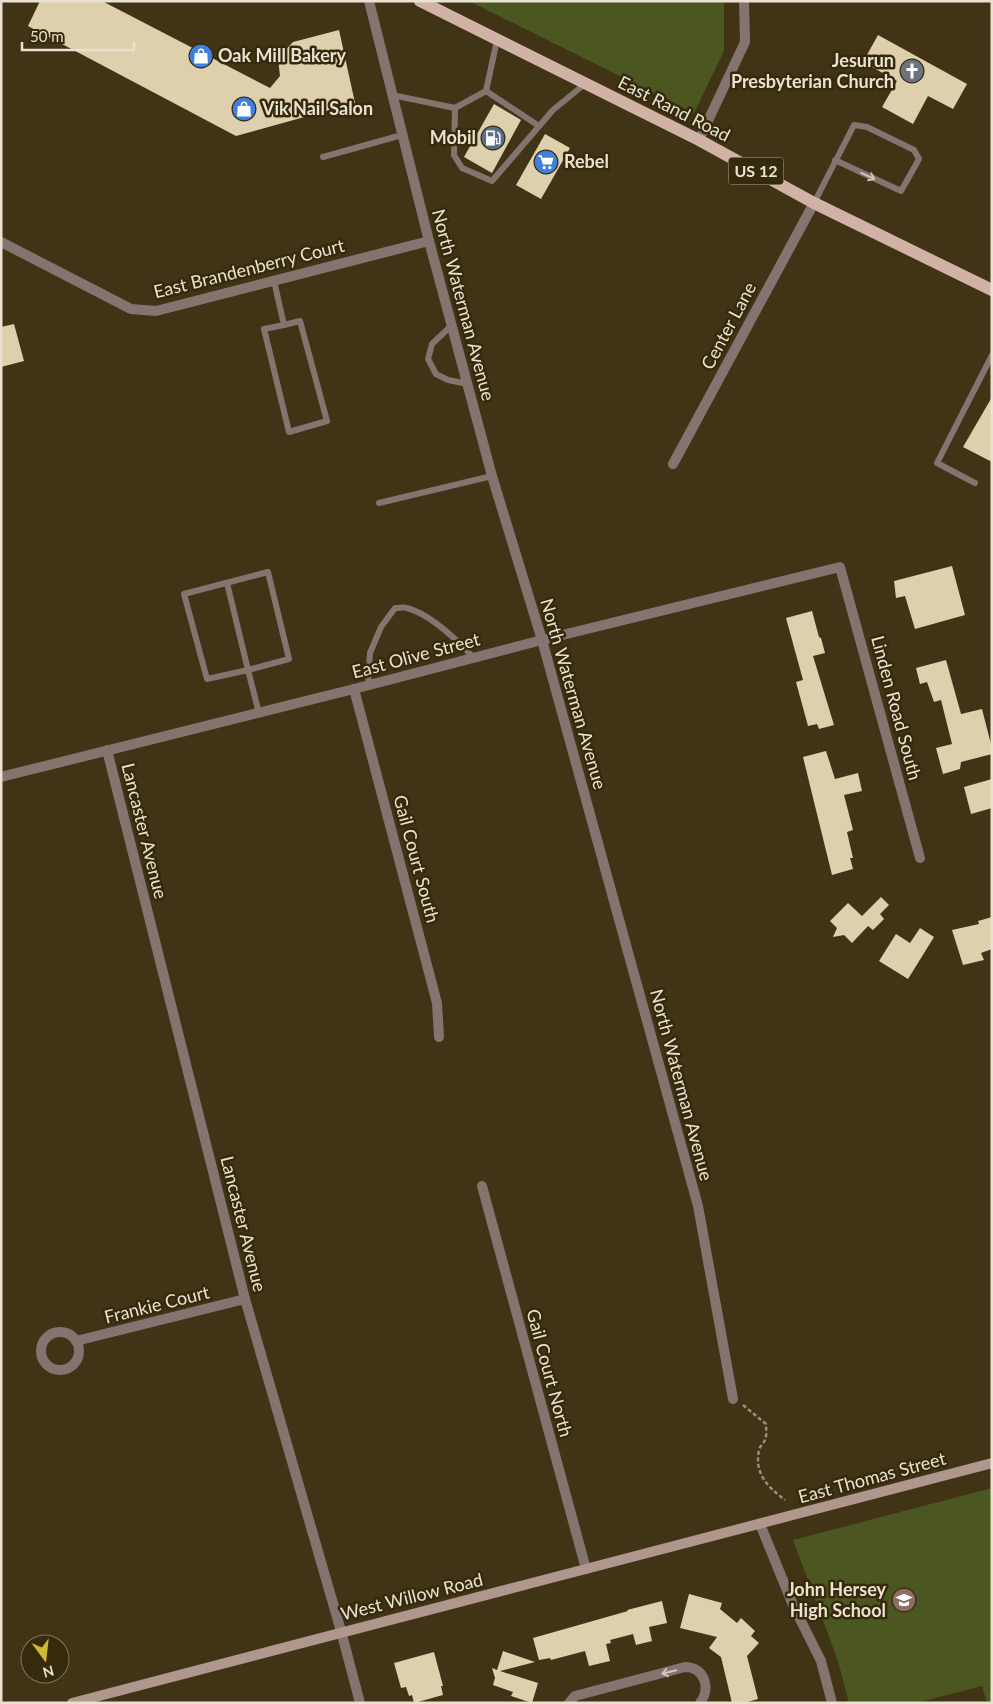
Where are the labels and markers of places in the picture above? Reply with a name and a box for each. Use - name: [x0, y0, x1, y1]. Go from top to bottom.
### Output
- shop icon: Oak Mill Bakery: [188, 43, 214, 69]
- place label: Oak Mill Bakery: [218, 44, 347, 66]
- place label: Jesurun Presbyterian Church: [731, 49, 894, 92]
- church icon: Jesurun Presbyterian Church: [899, 58, 925, 84]
- shop icon: Vik Nail Salon: [231, 96, 257, 122]
- place label: Vik Nail Salon: [261, 97, 373, 119]
- fuel station icon: Mobil: [480, 125, 506, 151]
- place label: Mobil: [430, 126, 476, 148]
- supermarket icon: Rebel: [533, 149, 559, 175]
- place label: Rebel: [564, 150, 609, 172]
- place label: John Hersey High School: [787, 1578, 886, 1621]
- school or university icon: John Hersey High School: [891, 1587, 917, 1613]

